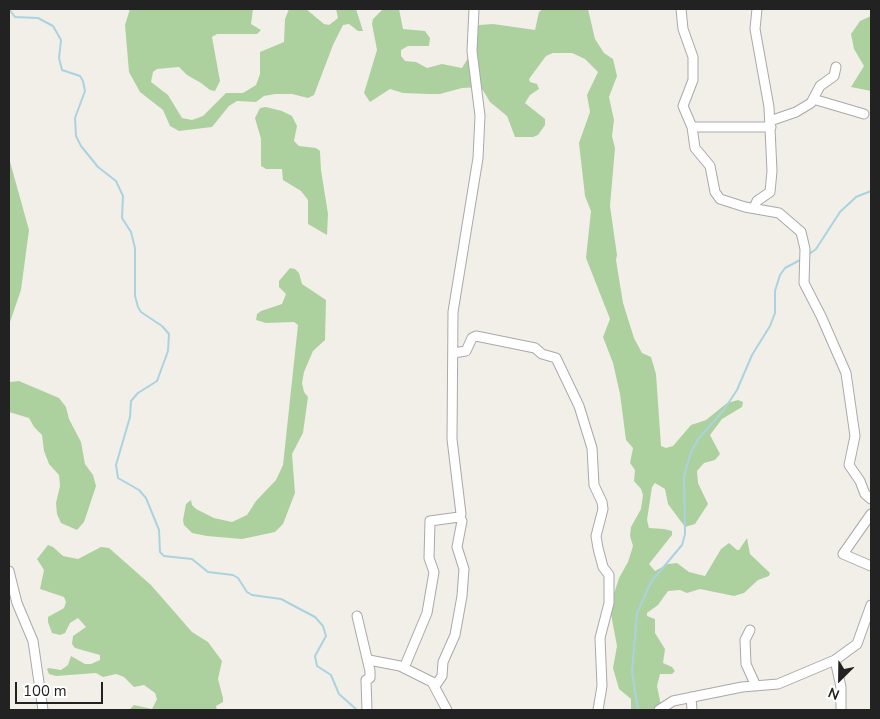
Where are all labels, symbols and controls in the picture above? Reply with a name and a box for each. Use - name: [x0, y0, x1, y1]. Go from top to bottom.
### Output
- north arrow: [815, 654, 865, 704]
- scale bar: [18, 672, 105, 704]
- text: 100 m: [23, 681, 67, 701]
- text: N: [825, 682, 842, 704]

